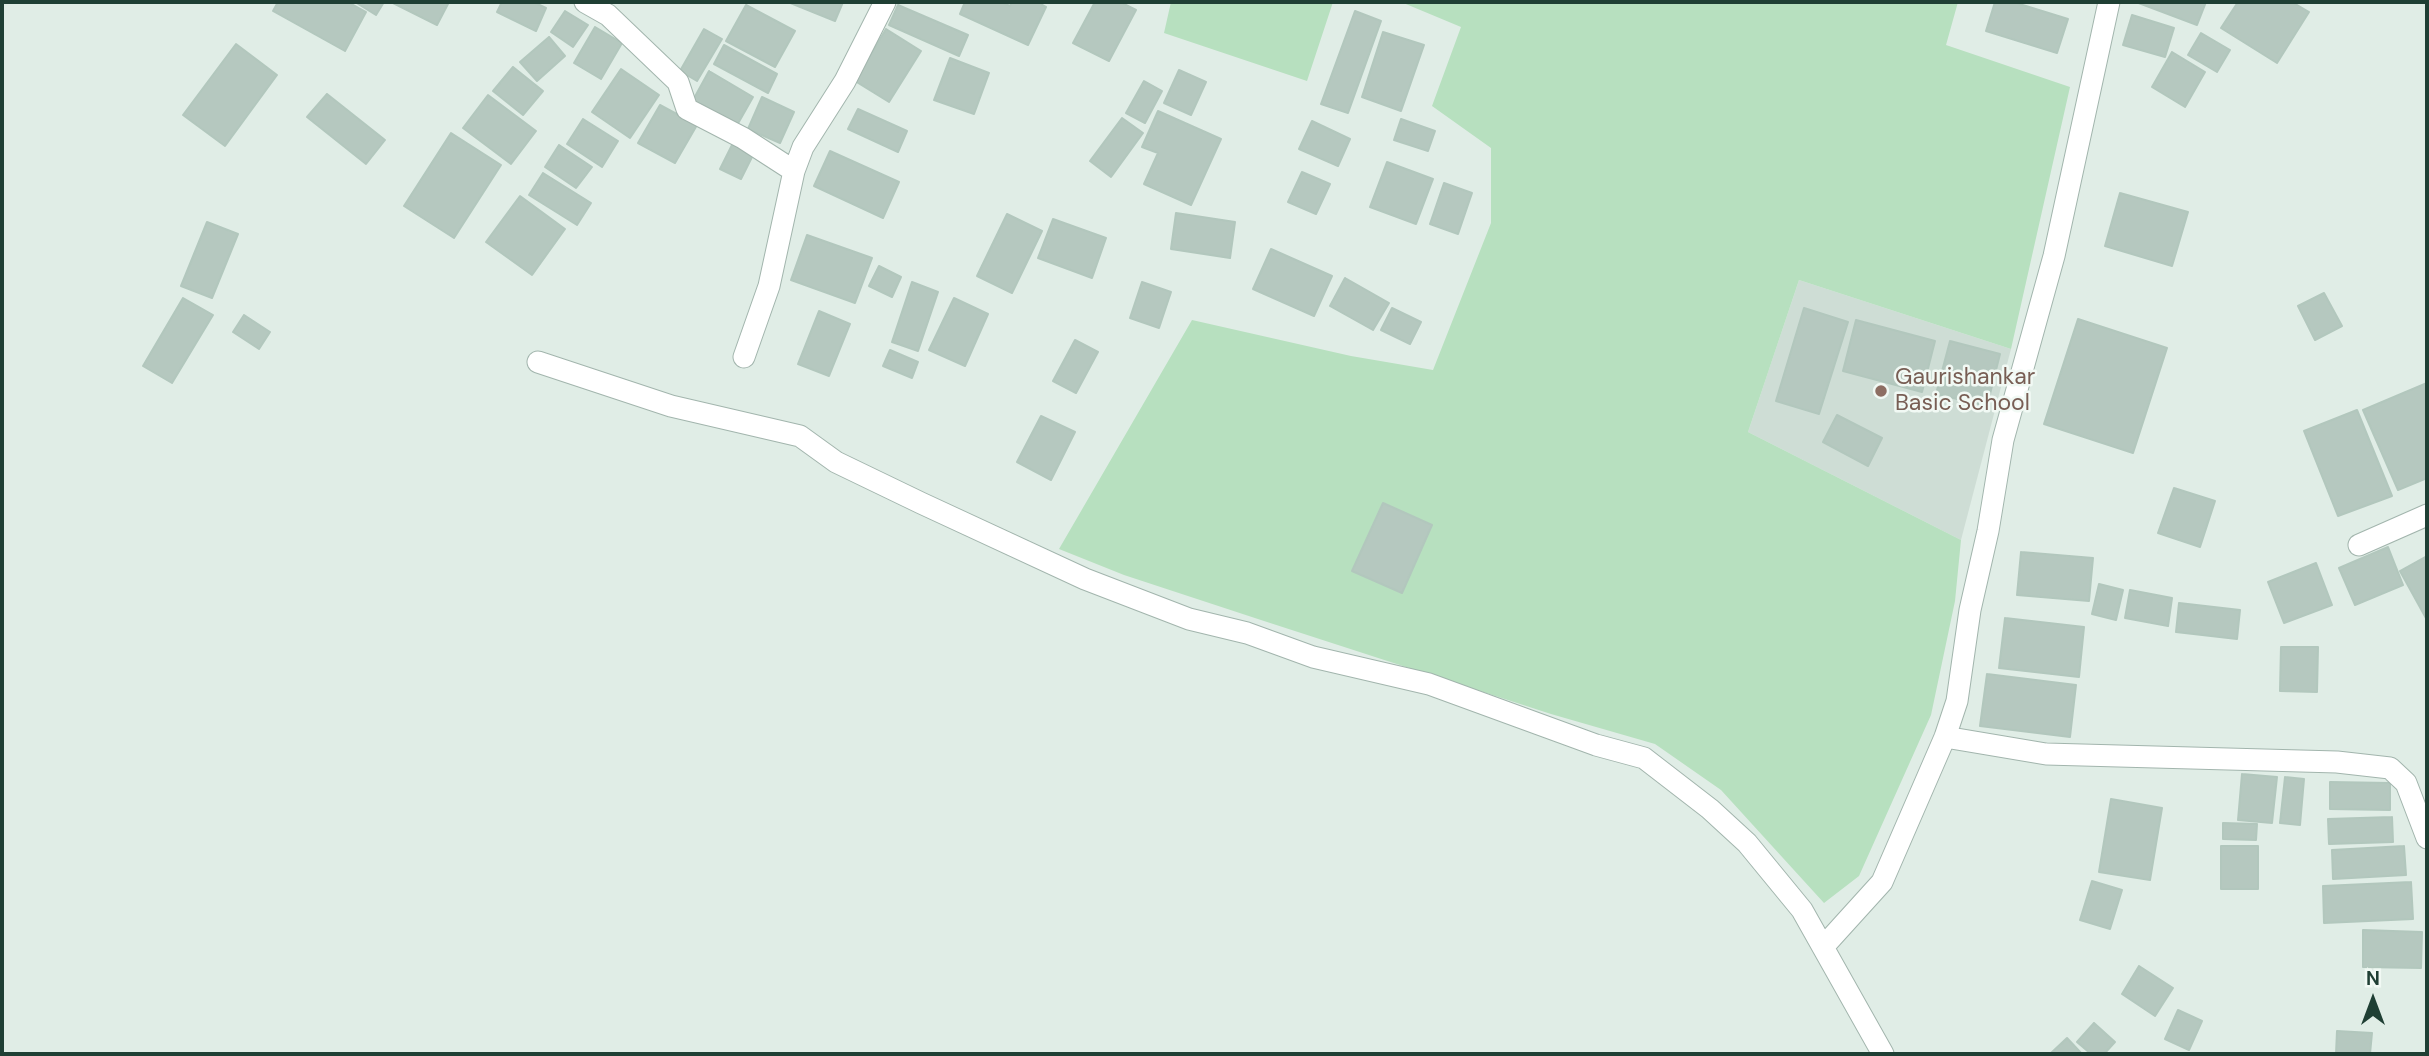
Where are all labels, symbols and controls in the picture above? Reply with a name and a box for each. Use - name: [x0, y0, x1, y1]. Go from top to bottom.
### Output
- place label: Gaurishankar Basic School: [1895, 364, 2035, 418]
- marker: Gaurishankar Basic School: [1873, 383, 1889, 399]
- north arrow: [2338, 965, 2408, 1035]
- text: N: [2366, 966, 2380, 991]

